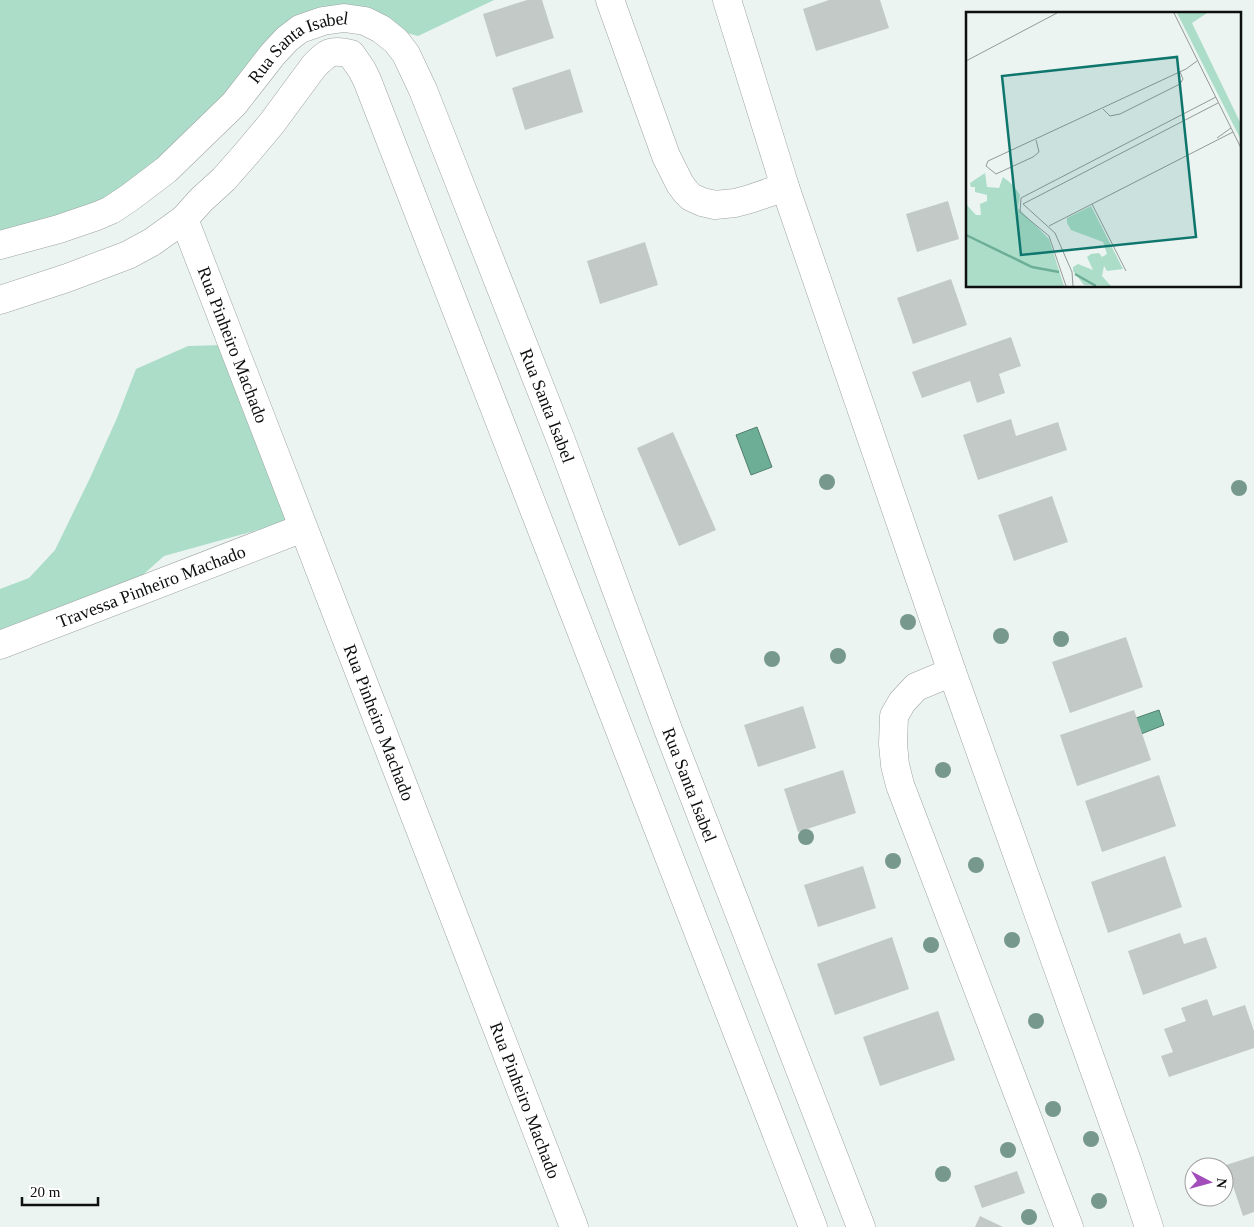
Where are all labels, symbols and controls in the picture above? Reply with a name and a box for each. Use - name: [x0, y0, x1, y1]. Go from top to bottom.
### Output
- street label: Rua Santa Isabel: [244, 8, 350, 87]
- inset map: [966, 12, 1242, 288]
- street label: Rua Pinheiro Machado: [193, 264, 272, 426]
- street label: Rua Santa Isabel: [516, 346, 578, 466]
- street label: Travessa Pinheiro Machado: [54, 541, 248, 632]
- street label: Rua Pinheiro Machado: [340, 642, 418, 804]
- street label: Rua Santa Isabel: [658, 725, 721, 845]
- street label: Rua Pinheiro Machado: [486, 1019, 564, 1181]
- north arrow: [1184, 1157, 1234, 1207]
- scale bar: [22, 1174, 99, 1206]
- text: N: [1213, 1177, 1229, 1189]
- text: 20 m: [30, 1184, 61, 1200]

